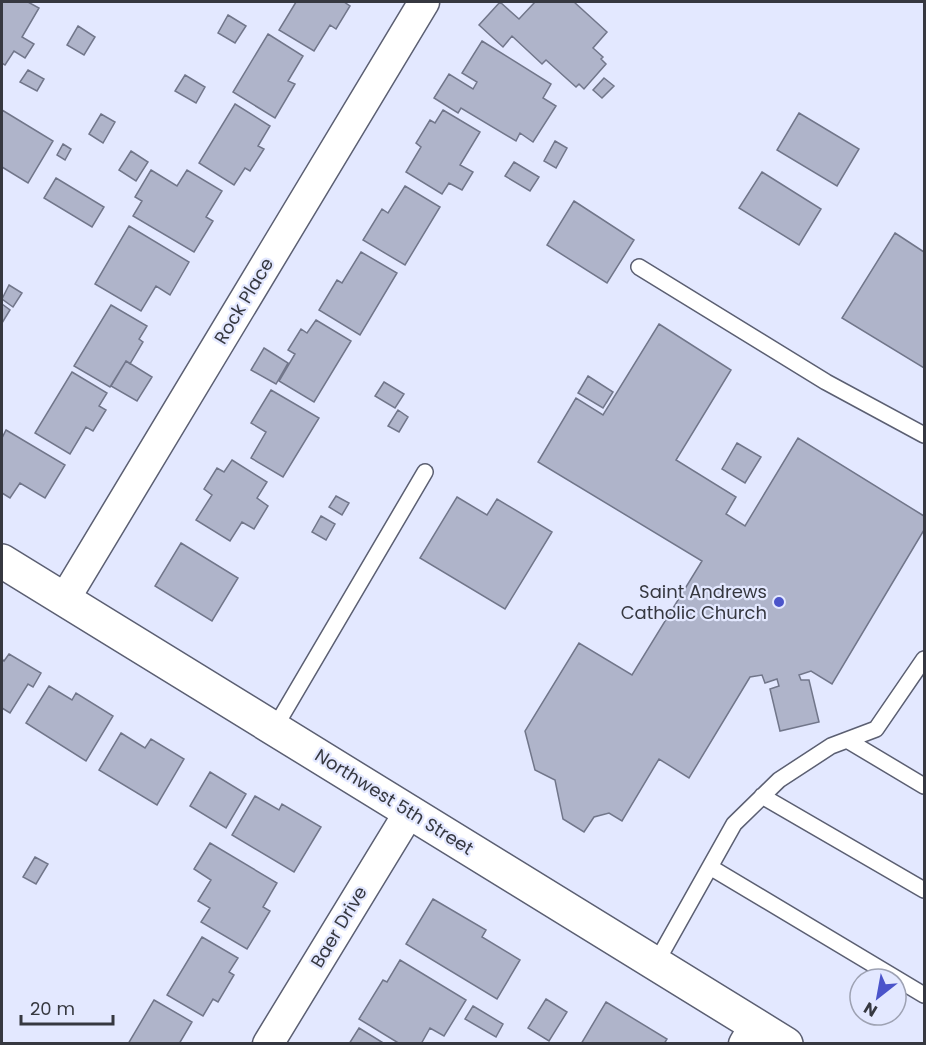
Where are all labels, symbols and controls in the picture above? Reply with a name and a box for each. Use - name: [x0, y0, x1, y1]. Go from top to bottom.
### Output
- street label: Rock Place: [208, 253, 279, 349]
- place label: Saint Andrews Catholic Church: [621, 579, 767, 625]
- marker: Saint Andrews Catholic Church: [772, 595, 786, 609]
- street label: Northwest 5th Street: [310, 743, 478, 861]
- street label: Baer Drive: [304, 881, 373, 972]
- north arrow: [848, 967, 908, 1027]
- scale bar: [21, 988, 112, 1026]
- text: 20 m: [30, 996, 75, 1021]
- text: N: [859, 996, 882, 1022]

